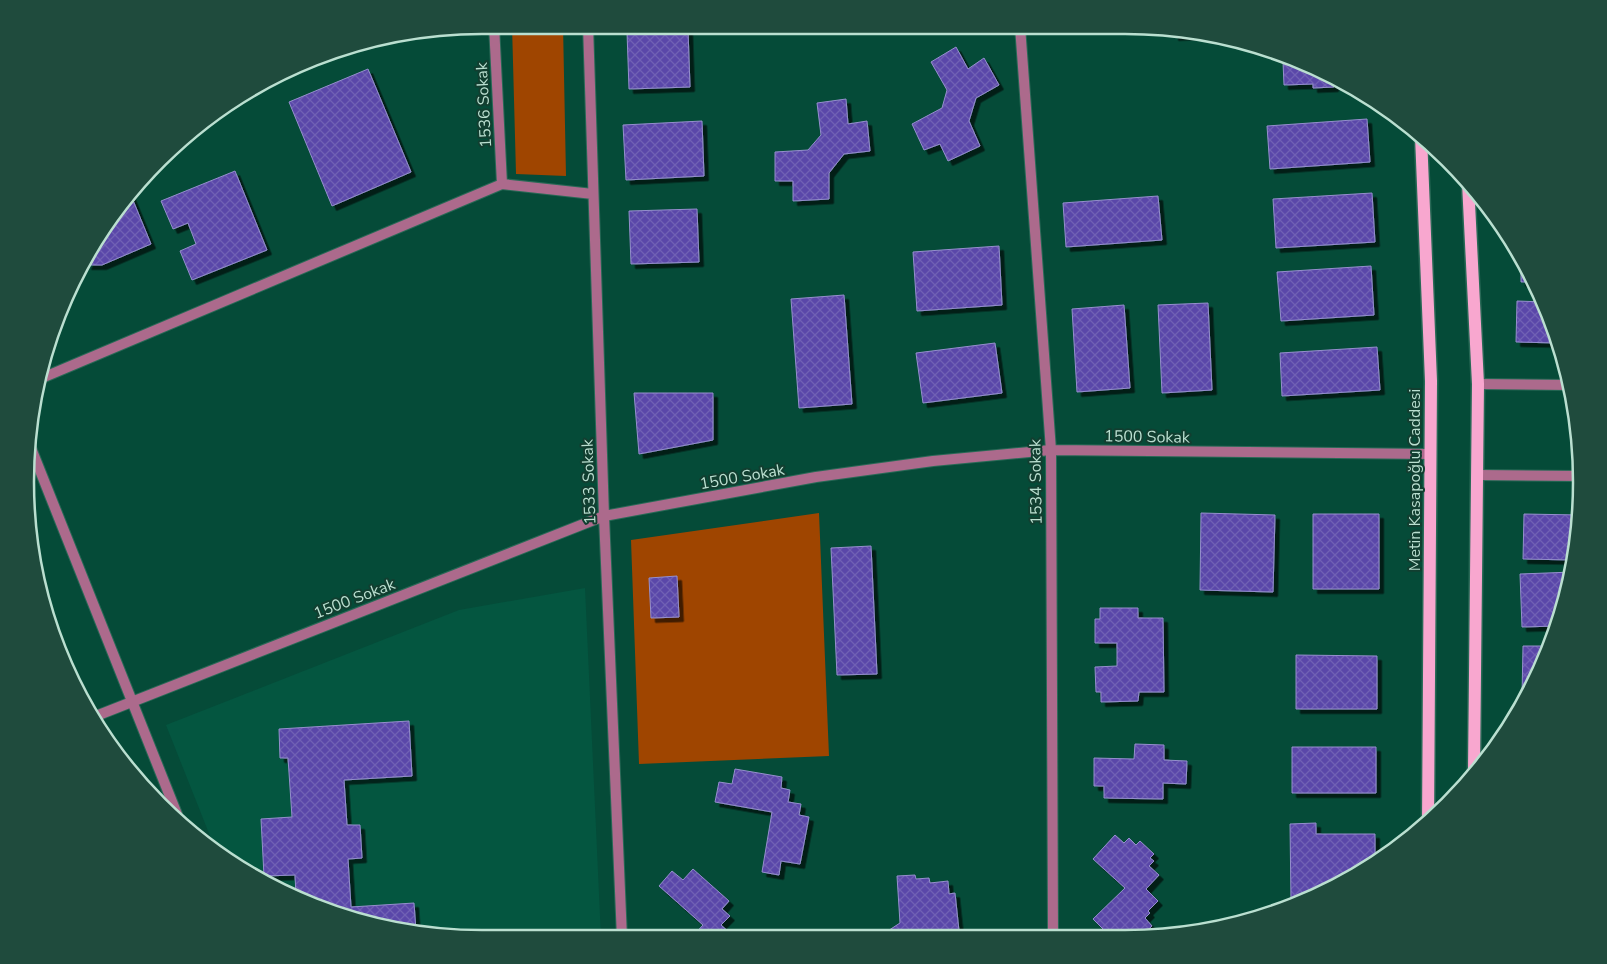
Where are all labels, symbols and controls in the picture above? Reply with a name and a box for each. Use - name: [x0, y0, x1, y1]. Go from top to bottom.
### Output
- street label: 1536 Sokak: [471, 61, 497, 148]
- street label: Metin Kasapoğlu Caddesi: [1404, 389, 1426, 571]
- street label: 1500 Sokak: [1104, 425, 1191, 449]
- street label: 1533 Sokak: [576, 438, 601, 525]
- street label: 1534 Sokak: [1024, 438, 1048, 525]
- street label: 1500 Sokak: [698, 459, 787, 495]
- street label: 1500 Sokak: [310, 573, 399, 625]

